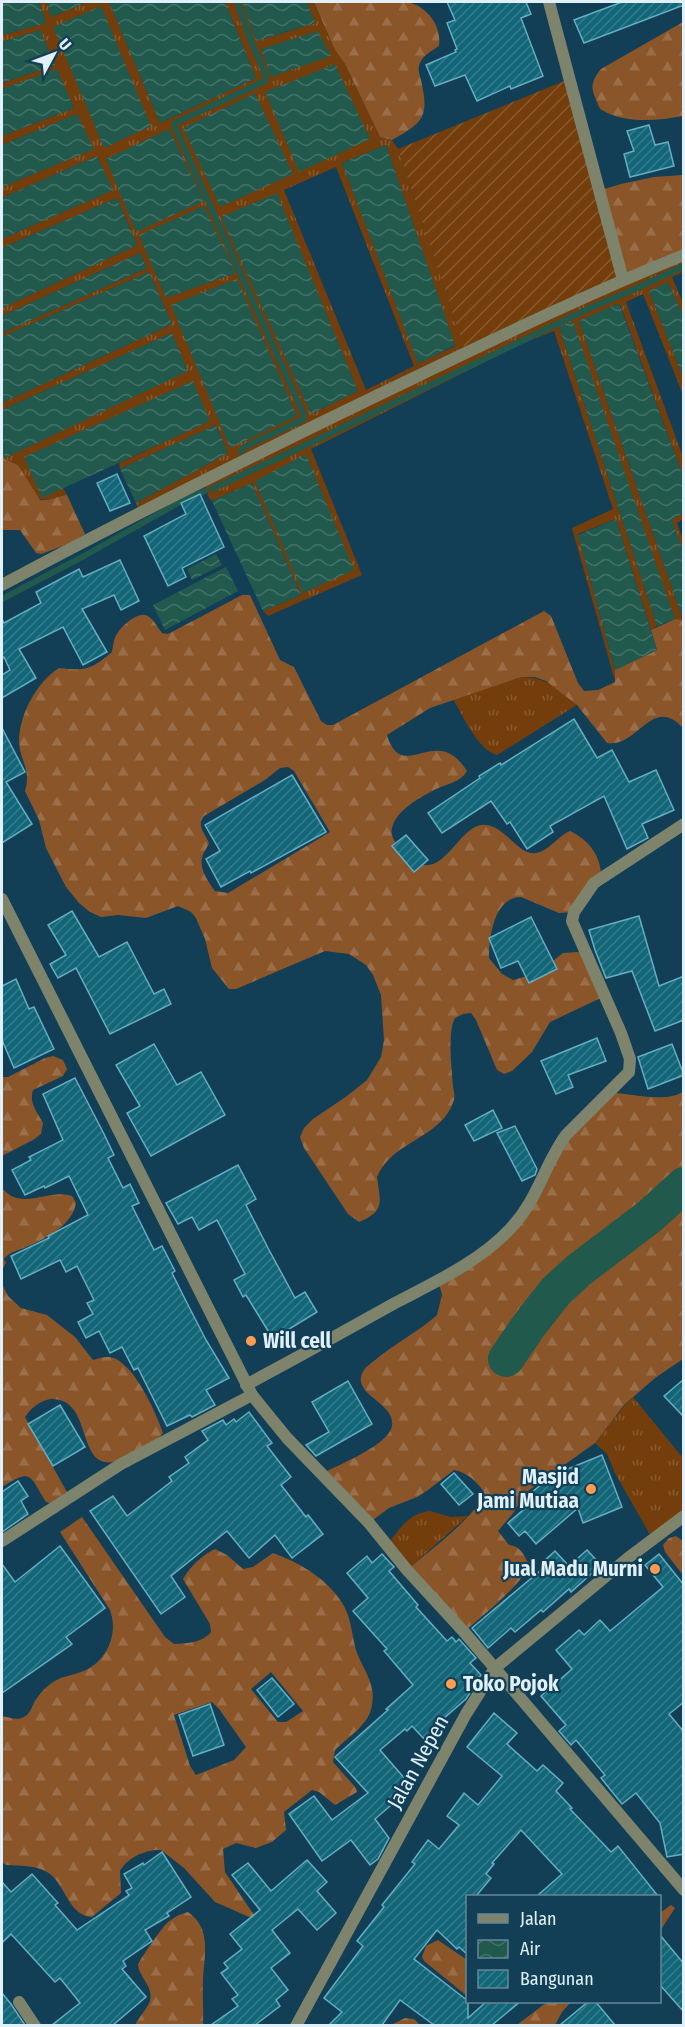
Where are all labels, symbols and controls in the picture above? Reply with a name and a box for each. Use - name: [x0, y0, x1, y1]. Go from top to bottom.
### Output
- north arrow: [24, 24, 84, 84]
- text: U: [55, 35, 75, 54]
- place label: Will cell: [263, 1328, 332, 1354]
- marker: Will cell: [244, 1334, 258, 1348]
- place label: Masjid Jami Mutiaa: [476, 1464, 579, 1514]
- marker: Masjid Jami Mutiaa: [584, 1482, 598, 1496]
- place label: Jual Madu Murni: [502, 1556, 643, 1582]
- marker: Jual Madu Murni: [648, 1562, 662, 1576]
- place label: Toko Pojok: [463, 1671, 559, 1697]
- marker: Toko Pojok: [444, 1677, 458, 1691]
- street label: Jalan Nepen: [382, 1711, 454, 1813]
- legend: [466, 1895, 661, 2003]
- text: Jalan: [520, 1908, 557, 1930]
- text: Air: [520, 1938, 541, 1960]
- text: Bangunan: [520, 1968, 594, 1990]

